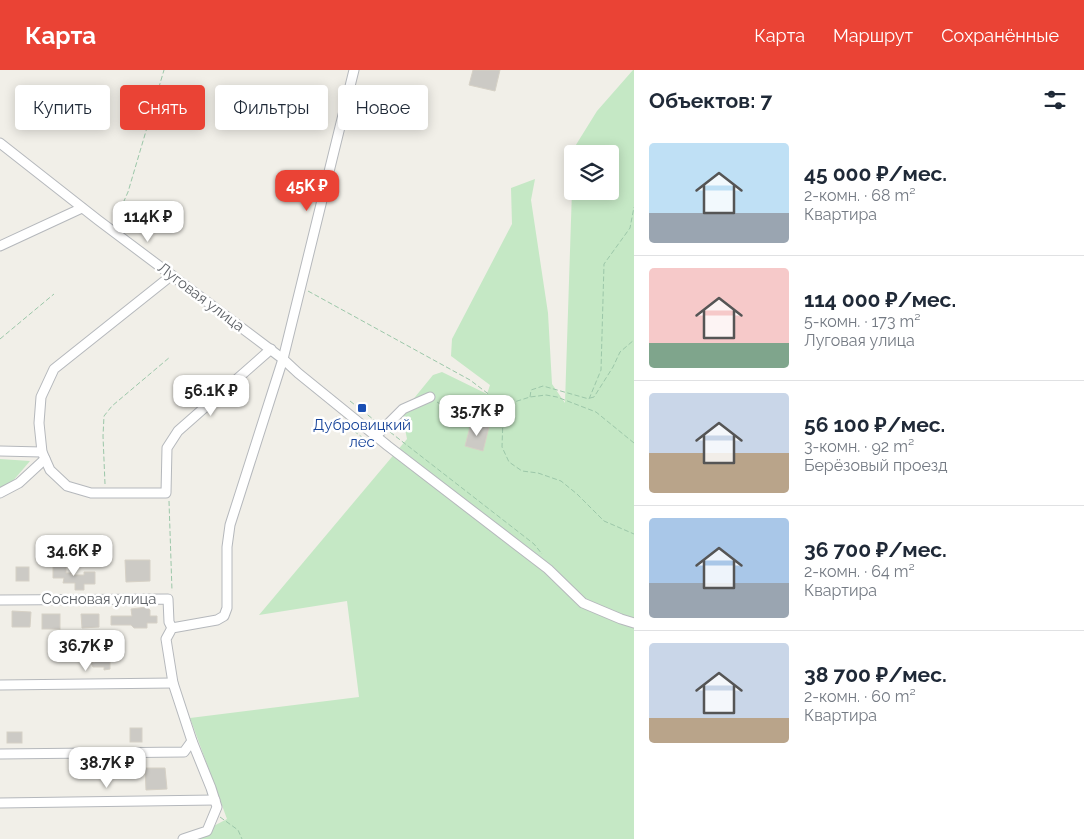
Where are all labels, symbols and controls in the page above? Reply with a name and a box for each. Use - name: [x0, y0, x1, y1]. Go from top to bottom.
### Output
- text: Карта: [25, 21, 96, 50]
- text: Карта: [754, 25, 805, 46]
- text: Маршрут: [833, 25, 913, 46]
- text: Сохранённые: [941, 25, 1059, 46]
- chip: Купить: [15, 85, 110, 130]
- chip: Снять: [120, 85, 205, 130]
- chip: Фильтры: [215, 85, 328, 130]
- chip: Новое: [338, 85, 428, 130]
- icon: filters: [1041, 86, 1069, 114]
- text: Объектов: 7: [649, 88, 772, 113]
- map controls: [564, 145, 619, 200]
- button: layers: [564, 145, 619, 200]
- text: 45 000 ₽/мес.: [804, 161, 947, 186]
- icon: home: [689, 163, 749, 223]
- pin: 45K ₽: [272, 170, 342, 212]
- text: 45K ₽: [286, 176, 328, 195]
- text: 2-комн. · 68 m²: [804, 186, 915, 205]
- pin: 114K ₽: [107, 200, 189, 243]
- text: Квартира: [804, 205, 877, 224]
- text: 114K ₽: [124, 207, 172, 226]
- street label: Луговая улица: [154, 259, 248, 335]
- text: 114 000 ₽/мес.: [804, 287, 956, 312]
- icon: home: [689, 288, 749, 348]
- text: 5-комн. · 173 m²: [804, 312, 920, 331]
- text: Луговая улица: [804, 331, 915, 350]
- pin: 56.1K ₽: [165, 374, 257, 417]
- text: 56.1K ₽: [184, 381, 238, 400]
- pin: 35.7K ₽: [431, 394, 523, 437]
- text: 35.7K ₽: [450, 401, 504, 420]
- marker: Дубровицкий лес: [356, 402, 368, 414]
- text: 56 100 ₽/мес.: [804, 412, 945, 437]
- icon: home: [689, 413, 749, 473]
- place label: Дубровицкий лес: [313, 416, 411, 451]
- text: 3-комн. · 92 m²: [804, 437, 914, 456]
- text: Берёзовый проезд: [804, 456, 947, 475]
- pin: 34.6K ₽: [28, 534, 120, 577]
- text: 36 700 ₽/мес.: [804, 537, 947, 562]
- icon: home: [689, 538, 749, 598]
- text: 34.6K ₽: [46, 541, 102, 560]
- text: 2-комн. · 64 m²: [804, 562, 915, 581]
- text: Квартира: [804, 581, 877, 600]
- street label: Сосновая улица: [42, 590, 156, 608]
- pin: 36.7K ₽: [40, 630, 132, 672]
- text: 36.7K ₽: [59, 636, 113, 655]
- text: 38 700 ₽/мес.: [804, 662, 947, 687]
- icon: home: [689, 663, 749, 723]
- text: 2-комн. · 60 m²: [804, 687, 916, 706]
- text: Квартира: [804, 706, 877, 725]
- pin: 38.7K ₽: [61, 746, 153, 789]
- text: 38.7K ₽: [80, 753, 134, 772]

